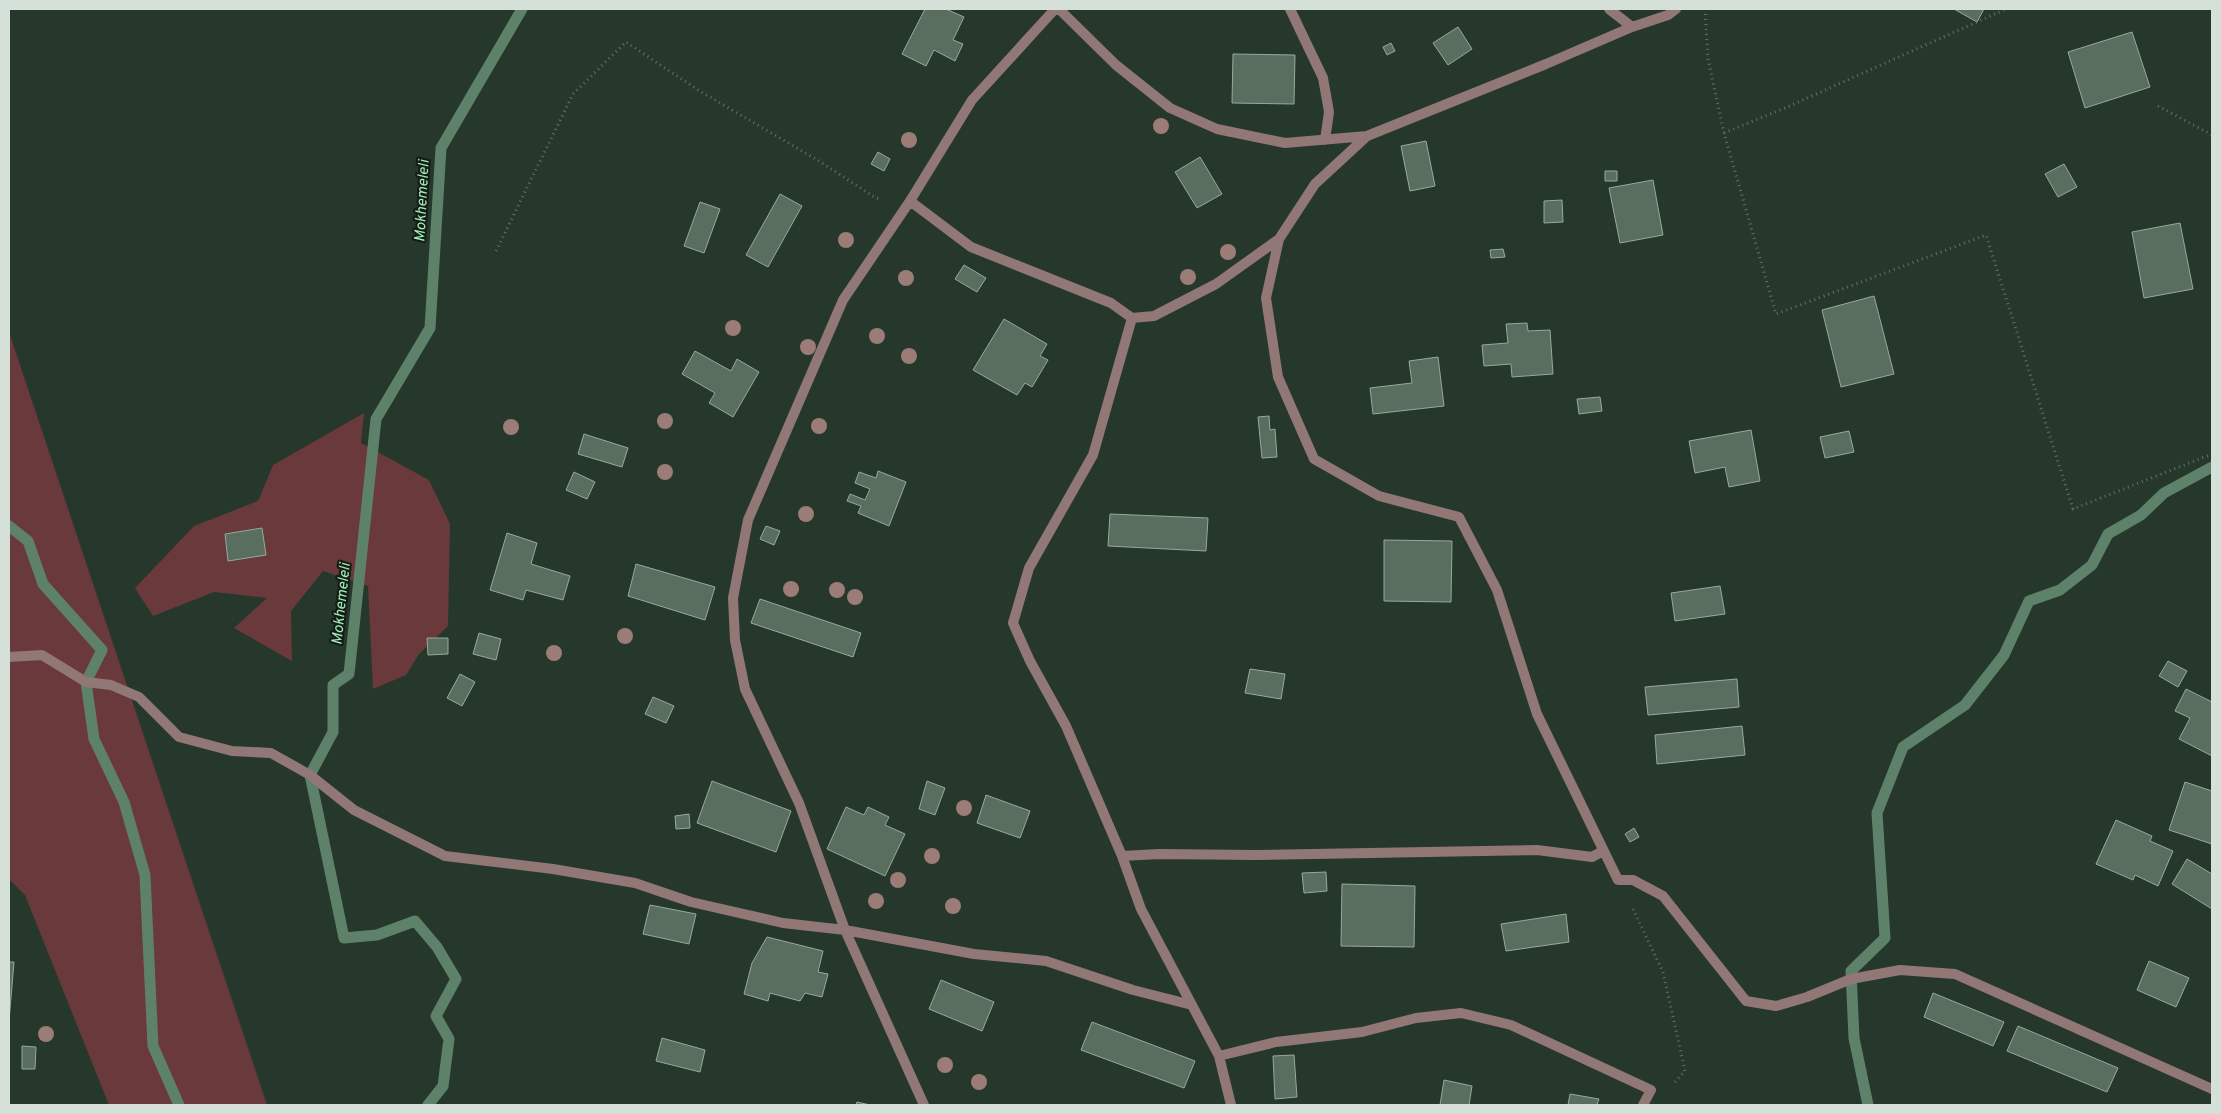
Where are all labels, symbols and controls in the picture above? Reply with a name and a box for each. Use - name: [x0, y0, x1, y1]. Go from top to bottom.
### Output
- water label: Mokhemeleli: [411, 158, 435, 243]
- water label: Mokhemeleli: [328, 561, 356, 646]

